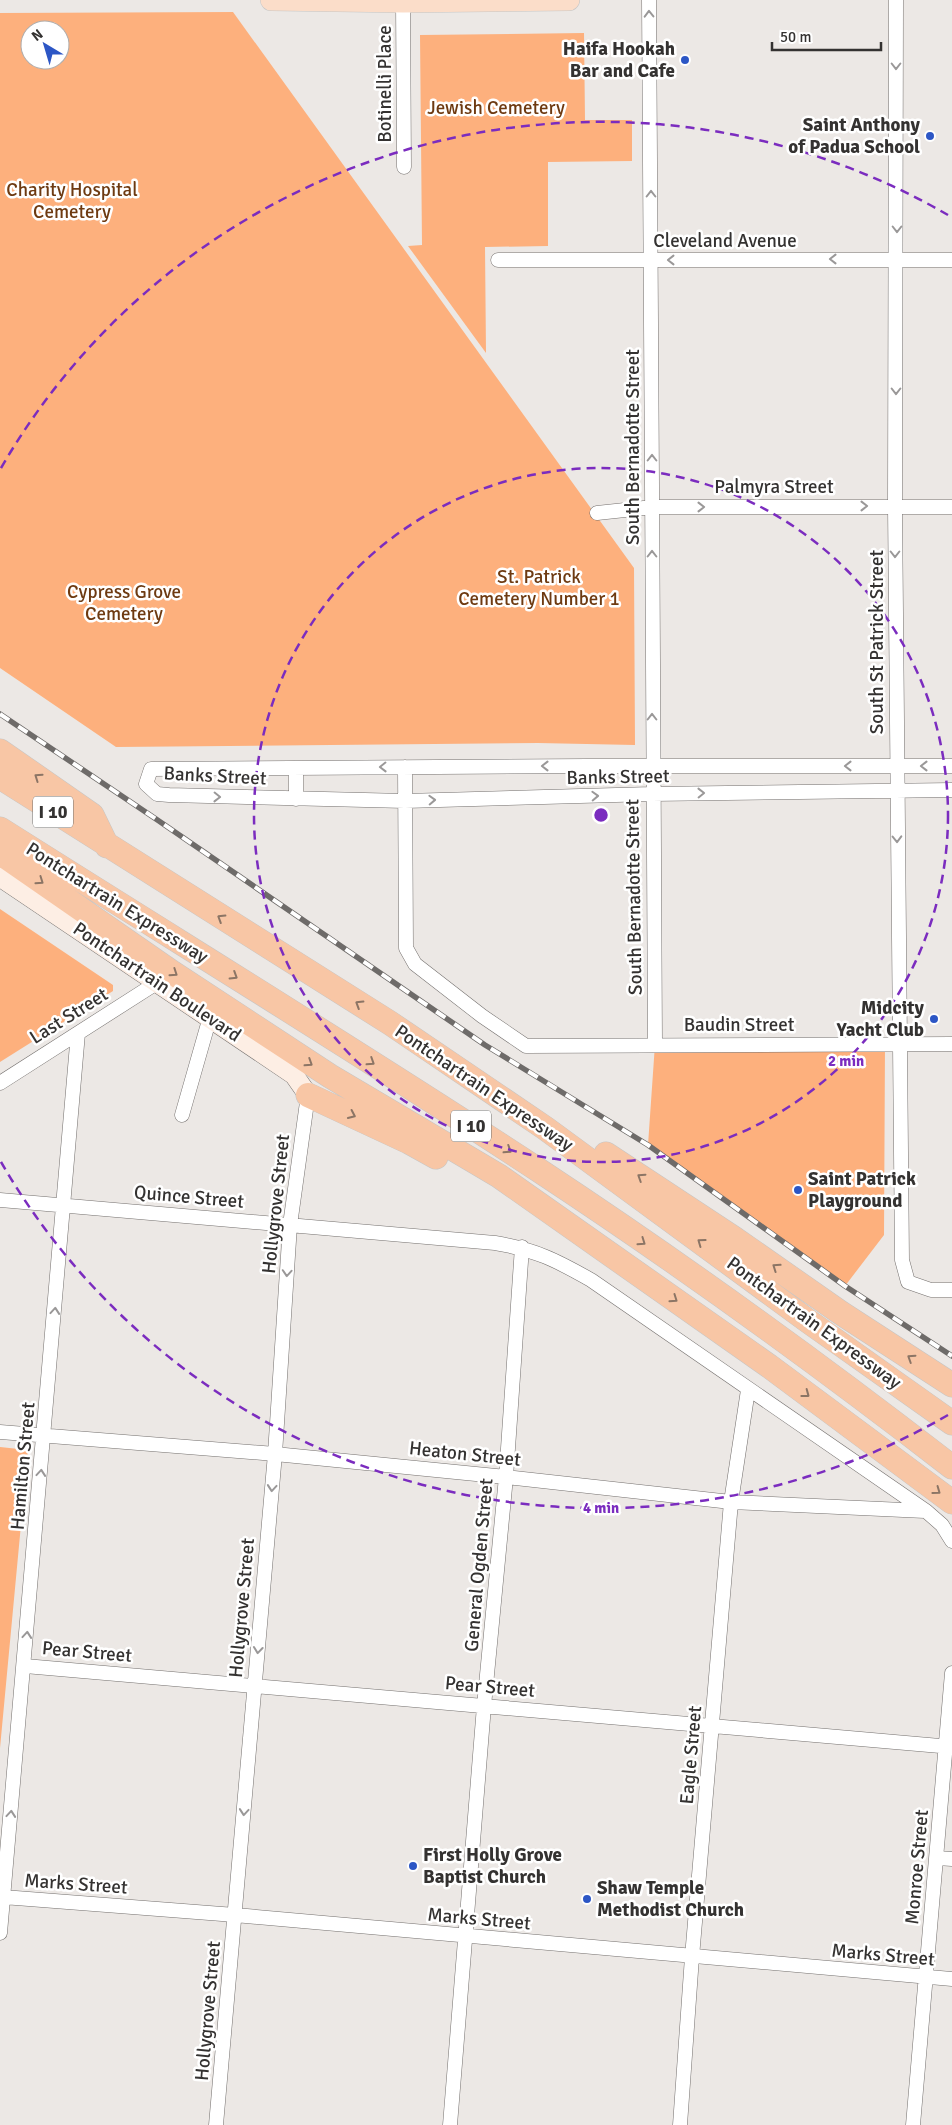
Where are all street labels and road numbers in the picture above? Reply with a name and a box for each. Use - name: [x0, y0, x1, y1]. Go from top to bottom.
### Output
- street label: Botinelli Place: [373, 25, 397, 143]
- street label: Cleveland Avenue: [653, 229, 797, 253]
- street label: South Bernadotte Street: [621, 349, 645, 545]
- street label: Palmyra Street: [714, 475, 834, 499]
- street label: South St Patrick Street: [865, 549, 889, 734]
- street label: Banks Street: [163, 761, 267, 791]
- street label: Banks Street: [566, 764, 670, 790]
- road number: I 10: [33, 796, 73, 828]
- street label: South Bernadotte Street: [620, 798, 648, 995]
- street label: Pontchartrain Expressway: [21, 837, 213, 969]
- street label: Pontchartrain Boulevard: [68, 917, 246, 1047]
- street label: Last Street: [25, 982, 113, 1049]
- street label: Baudin Street: [684, 1013, 795, 1037]
- street label: Pontchartrain Expressway: [390, 1019, 578, 1157]
- road number: I 10: [451, 1110, 491, 1142]
- street label: Hollygrove Street: [257, 1133, 295, 1275]
- street label: Quince Street: [133, 1180, 245, 1214]
- street label: Pontchartrain Expressway: [722, 1251, 906, 1395]
- street label: Hamilton Street: [5, 1401, 41, 1531]
- street label: Heaton Street: [408, 1436, 522, 1472]
- street label: General Ogden Street: [459, 1477, 499, 1653]
- street label: Hollygrove Street: [224, 1537, 260, 1679]
- street label: Pear Street: [41, 1636, 133, 1668]
- street label: Pear Street: [444, 1671, 536, 1703]
- street label: Eagle Street: [675, 1704, 707, 1805]
- street label: Monroe Street: [900, 1808, 934, 1925]
- street label: Marks Street: [24, 1868, 129, 1900]
- street label: Marks Street: [426, 1903, 532, 1935]
- street label: Marks Street: [830, 1939, 936, 1971]
- street label: Hollygrove Street: [190, 1940, 226, 2082]

